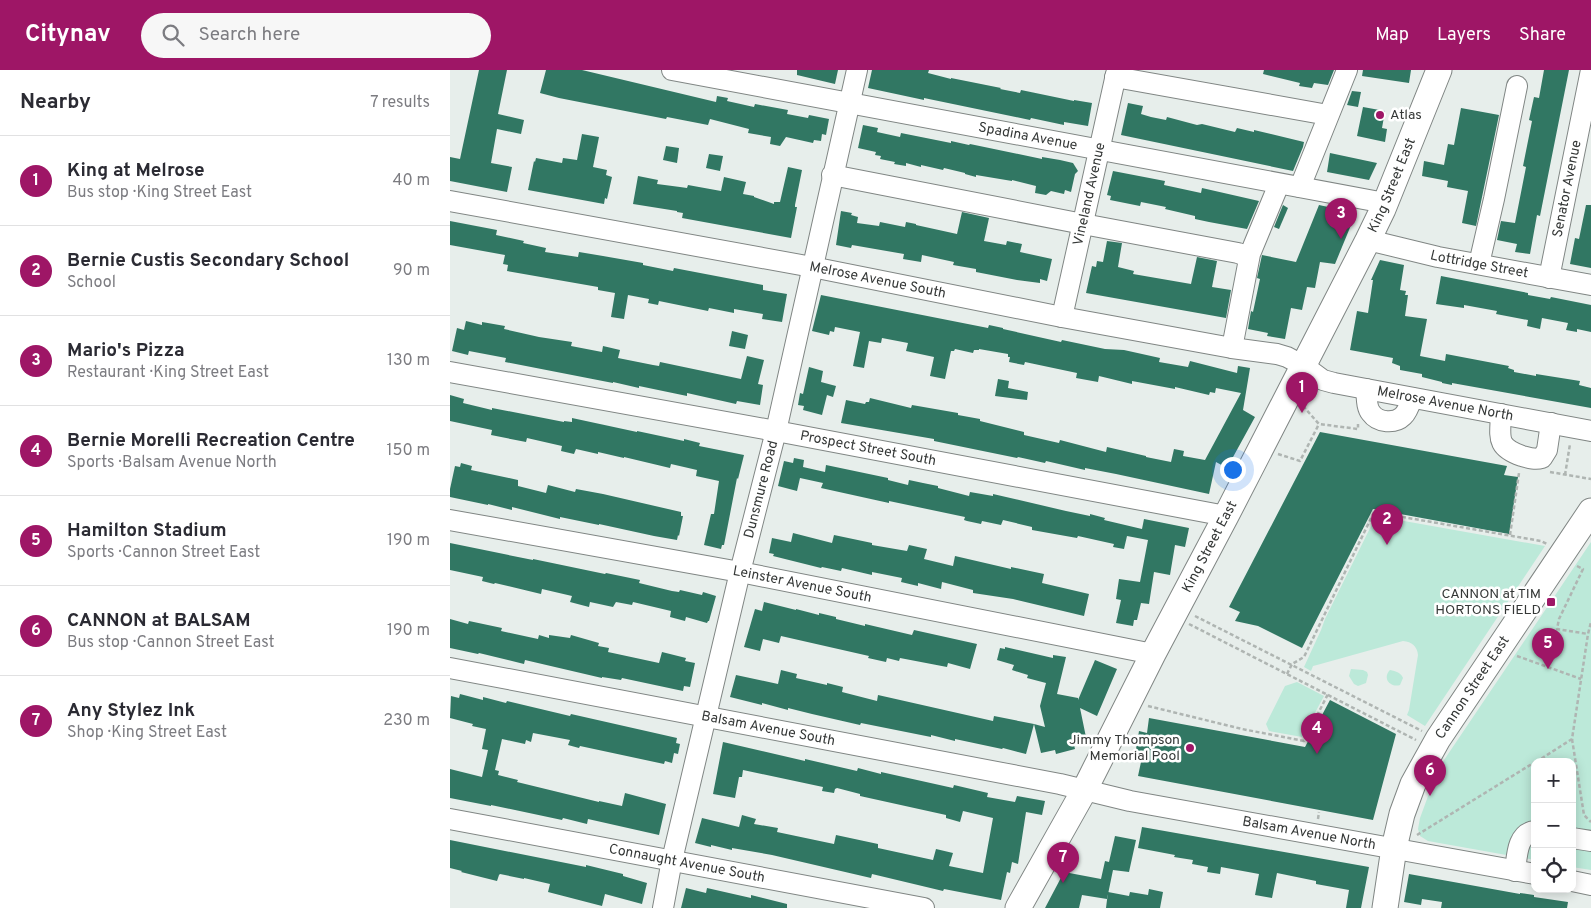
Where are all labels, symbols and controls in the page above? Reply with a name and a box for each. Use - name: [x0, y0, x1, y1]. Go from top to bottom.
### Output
- search box: [141, 13, 491, 58]
- text: Citynav: [25, 20, 111, 50]
- icon: search: [159, 21, 187, 49]
- text: Search here: [199, 23, 300, 47]
- text: Map: [1375, 24, 1409, 47]
- text: Layers: [1437, 24, 1491, 47]
- text: Share: [1519, 24, 1566, 47]
- text: Nearby: [20, 89, 91, 116]
- text: 7 results: [370, 93, 430, 113]
- place label: Atlas: [1390, 107, 1422, 124]
- marker: Atlas: [1374, 109, 1386, 121]
- street label: Spadina Avenue: [977, 119, 1079, 154]
- street label: King Street East: [1364, 135, 1419, 236]
- street label: Senator Avenue: [1549, 139, 1585, 239]
- street label: Vineland Avenue: [1070, 141, 1109, 247]
- text: King at Melrose: [67, 159, 205, 183]
- text: 1: [33, 171, 39, 191]
- text: 40 m: [392, 171, 430, 191]
- text: Bus stop · King Street East: [67, 183, 252, 203]
- pin: 3: [1325, 198, 1357, 239]
- street label: Lottridge Street: [1428, 247, 1530, 282]
- text: Bernie Custis Secondary School: [67, 249, 349, 273]
- street label: Melrose Avenue South: [808, 258, 948, 302]
- text: 2: [31, 261, 41, 281]
- text: 90 m: [393, 261, 430, 281]
- text: School: [67, 273, 116, 293]
- text: Mario's Pizza: [67, 339, 185, 363]
- text: 3: [31, 351, 41, 371]
- text: 130 m: [387, 351, 430, 371]
- text: Restaurant · King Street East: [67, 363, 269, 383]
- pin: 1: [1286, 372, 1318, 413]
- street label: Melrose Avenue North: [1376, 383, 1515, 425]
- street label: Prospect Street South: [799, 427, 938, 470]
- text: Bernie Morelli Recreation Centre: [67, 429, 355, 453]
- street label: Dunsmure Road: [740, 439, 782, 540]
- text: 4: [31, 441, 41, 461]
- text: 150 m: [387, 441, 430, 461]
- text: Sports · Balsam Avenue North: [67, 453, 277, 473]
- your location: [1220, 457, 1246, 483]
- street label: King Street East: [1178, 498, 1241, 596]
- pin: 2: [1371, 504, 1403, 545]
- text: Hamilton Stadium: [67, 519, 227, 543]
- text: 5: [31, 531, 41, 551]
- text: 190 m: [387, 531, 430, 551]
- text: Sports · Cannon Street East: [67, 543, 260, 563]
- street label: Leinster Avenue South: [731, 562, 873, 606]
- place label: CANNON at TIM HORTONS FIELD: [1435, 586, 1541, 619]
- marker: CANNON at TIM HORTONS FIELD: [1545, 596, 1557, 608]
- text: CANNON at BALSAM: [67, 609, 251, 633]
- text: 6: [31, 621, 41, 641]
- text: 190 m: [387, 621, 430, 641]
- pin: 5: [1532, 628, 1564, 669]
- text: Bus stop · Cannon Street East: [67, 633, 275, 653]
- street label: Cannon Street East: [1432, 633, 1513, 743]
- text: Any Stylez Ink: [67, 699, 195, 723]
- street label: Balsam Avenue South: [700, 707, 837, 750]
- text: 7: [32, 711, 40, 731]
- text: 230 m: [383, 711, 430, 731]
- pin: 4: [1301, 713, 1333, 754]
- text: Shop · King Street East: [67, 723, 227, 743]
- place label: Jimmy Thompson Memorial Pool: [1069, 732, 1180, 765]
- marker: Jimmy Thompson Memorial Pool: [1184, 742, 1196, 754]
- pin: 6: [1414, 755, 1446, 796]
- map controls: [1531, 758, 1576, 893]
- button: +: [1531, 758, 1576, 803]
- button: −: [1531, 803, 1576, 848]
- street label: Balsam Avenue North: [1241, 813, 1377, 854]
- street label: Connaught Avenue South: [607, 840, 766, 886]
- pin: 7: [1047, 842, 1079, 883]
- button: locate: [1531, 848, 1576, 893]

